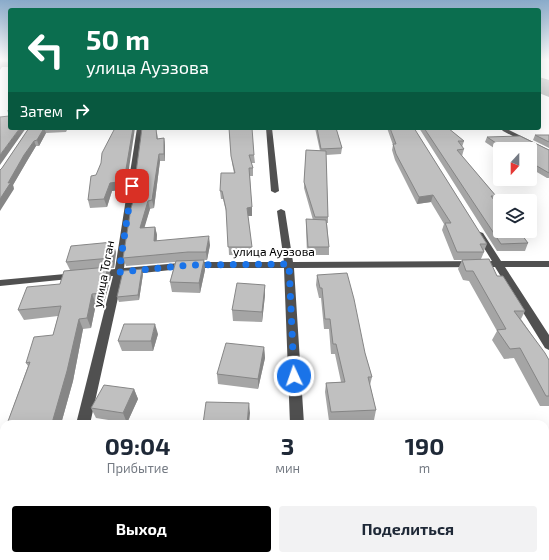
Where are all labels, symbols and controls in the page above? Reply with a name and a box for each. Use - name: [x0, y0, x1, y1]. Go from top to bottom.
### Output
- text: 50 m: [86, 22, 150, 56]
- icon: left: [20, 24, 72, 76]
- text: улица Ауэзова: [86, 56, 209, 78]
- icon: right: [71, 100, 93, 122]
- text: Затем: [20, 102, 63, 120]
- north arrow: [493, 142, 537, 186]
- map controls: [493, 142, 537, 238]
- pin: [115, 169, 149, 203]
- icon: arrive: [121, 175, 143, 197]
- button: layers: [493, 194, 537, 238]
- street label: улица Тоган: [90, 239, 117, 309]
- street label: улица Ауэзова: [233, 244, 315, 259]
- position arrow: [273, 355, 315, 397]
- text: 09:04: [105, 431, 171, 460]
- text: 3: [281, 431, 294, 460]
- text: 190: [405, 431, 444, 460]
- text: Прибытие: [107, 460, 168, 476]
- text: мин: [275, 460, 300, 476]
- text: m: [419, 460, 430, 476]
- button: Выход: [12, 506, 271, 552]
- button: Поделиться: [279, 506, 537, 552]

